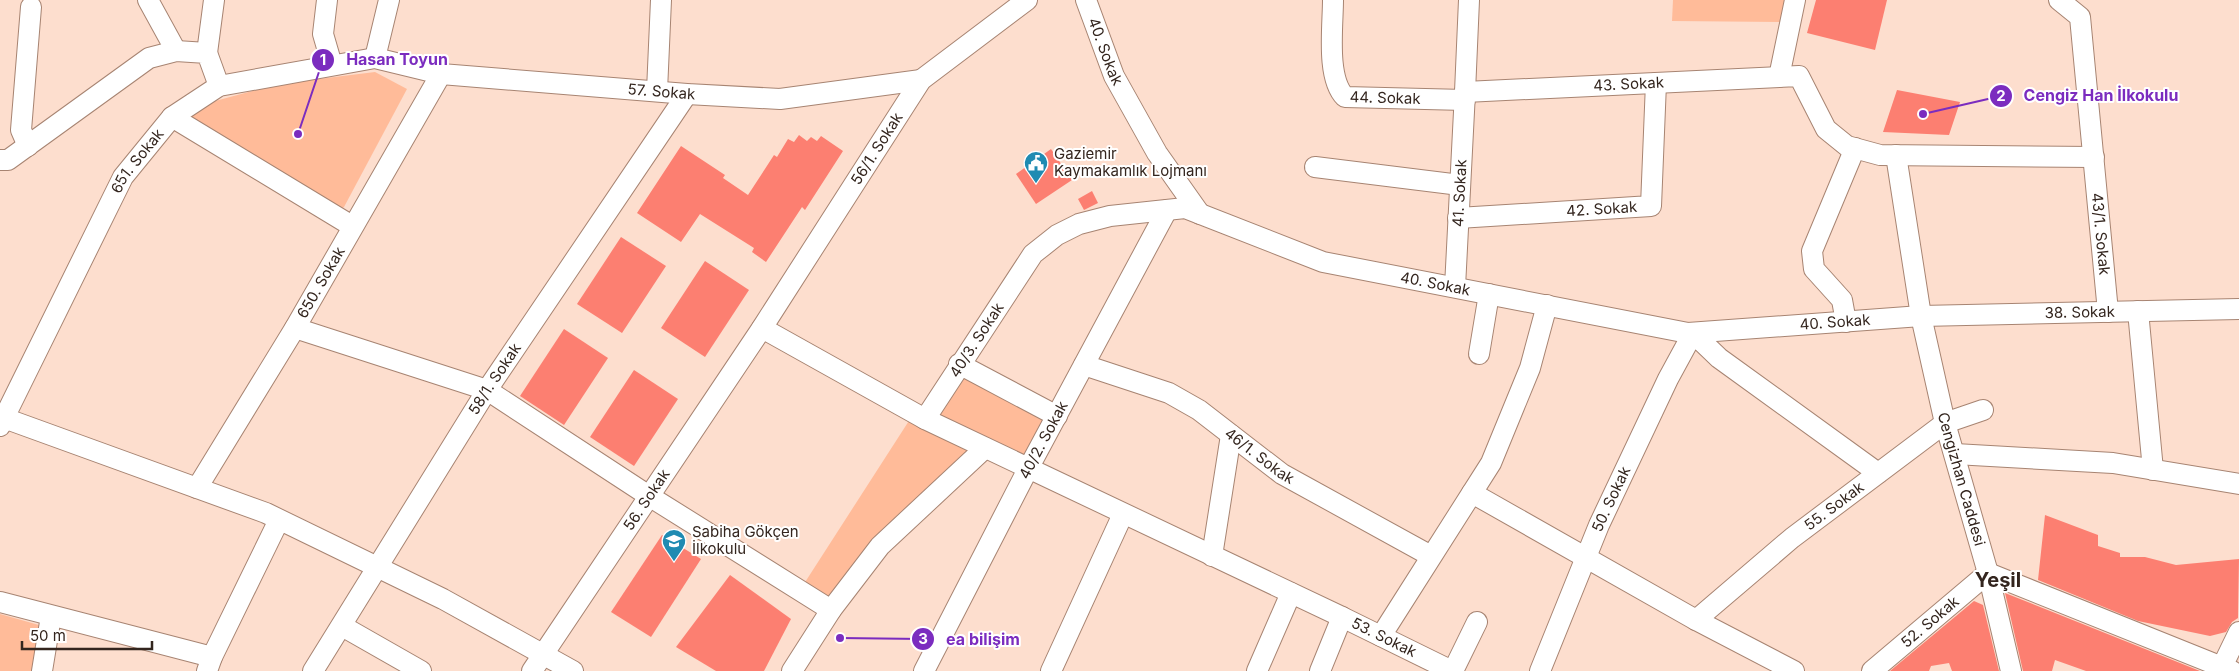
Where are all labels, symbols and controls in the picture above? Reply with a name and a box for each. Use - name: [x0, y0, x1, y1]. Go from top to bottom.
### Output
- street label: 40. Sokak: [1084, 15, 1128, 89]
- callout: Hasan Toyun: [311, 44, 458, 75]
- text: Hasan Toyun: [346, 49, 448, 69]
- text: 1: [320, 50, 326, 69]
- street label: 43. Sokak: [1593, 72, 1665, 95]
- street label: 57. Sokak: [627, 79, 696, 103]
- callout: Cengiz Han İlkokulu: [1989, 80, 2189, 111]
- text: Cengiz Han İlkokulu: [2024, 85, 2178, 105]
- text: 2: [1996, 86, 2006, 105]
- street label: 44. Sokak: [1349, 87, 1422, 108]
- street label: 56/1. Sokak: [846, 108, 907, 188]
- street label: 651. Sokak: [106, 124, 168, 196]
- place label: Gaziemir Kaymakamlık Lojmanı: [1054, 144, 1207, 180]
- public building icon: Gaziemir Kaymakamlık Lojmanı: [1023, 150, 1049, 184]
- street label: 41. Sokak: [1448, 158, 1471, 227]
- street label: 43/1. Sokak: [2088, 192, 2115, 277]
- street label: 42. Sokak: [1566, 197, 1638, 220]
- street label: 650. Sokak: [293, 242, 349, 322]
- street label: 40. Sokak: [1399, 267, 1473, 300]
- street label: 40/3. Sokak: [945, 298, 1008, 381]
- street label: 38. Sokak: [2044, 302, 2116, 322]
- street label: 40. Sokak: [1799, 310, 1872, 334]
- street label: 58/1. Sokak: [464, 339, 525, 418]
- street label: 40/2. Sokak: [1014, 397, 1072, 482]
- street label: Cengizhan Caddesi: [1934, 410, 1990, 548]
- street label: 46/1. Sokak: [1221, 423, 1298, 488]
- street label: 50. Sokak: [1587, 462, 1635, 535]
- street label: 56. Sokak: [619, 465, 674, 534]
- street label: 55. Sokak: [1800, 477, 1868, 535]
- place label: Sabiha Gökçen İlkokulu: [692, 522, 799, 558]
- school or university icon: Sabiha Gökçen İlkokulu: [661, 528, 687, 562]
- district label: Yeşil: [1975, 568, 2021, 592]
- street label: 52. Sokak: [1897, 591, 1963, 652]
- street label: 53. Sokak: [1348, 613, 1420, 661]
- scale bar: [22, 618, 152, 650]
- callout: ea bilişim: [911, 624, 1030, 655]
- text: 50 m: [30, 626, 66, 645]
- text: 3: [918, 629, 928, 648]
- text: ea bilişim: [946, 629, 1020, 649]

